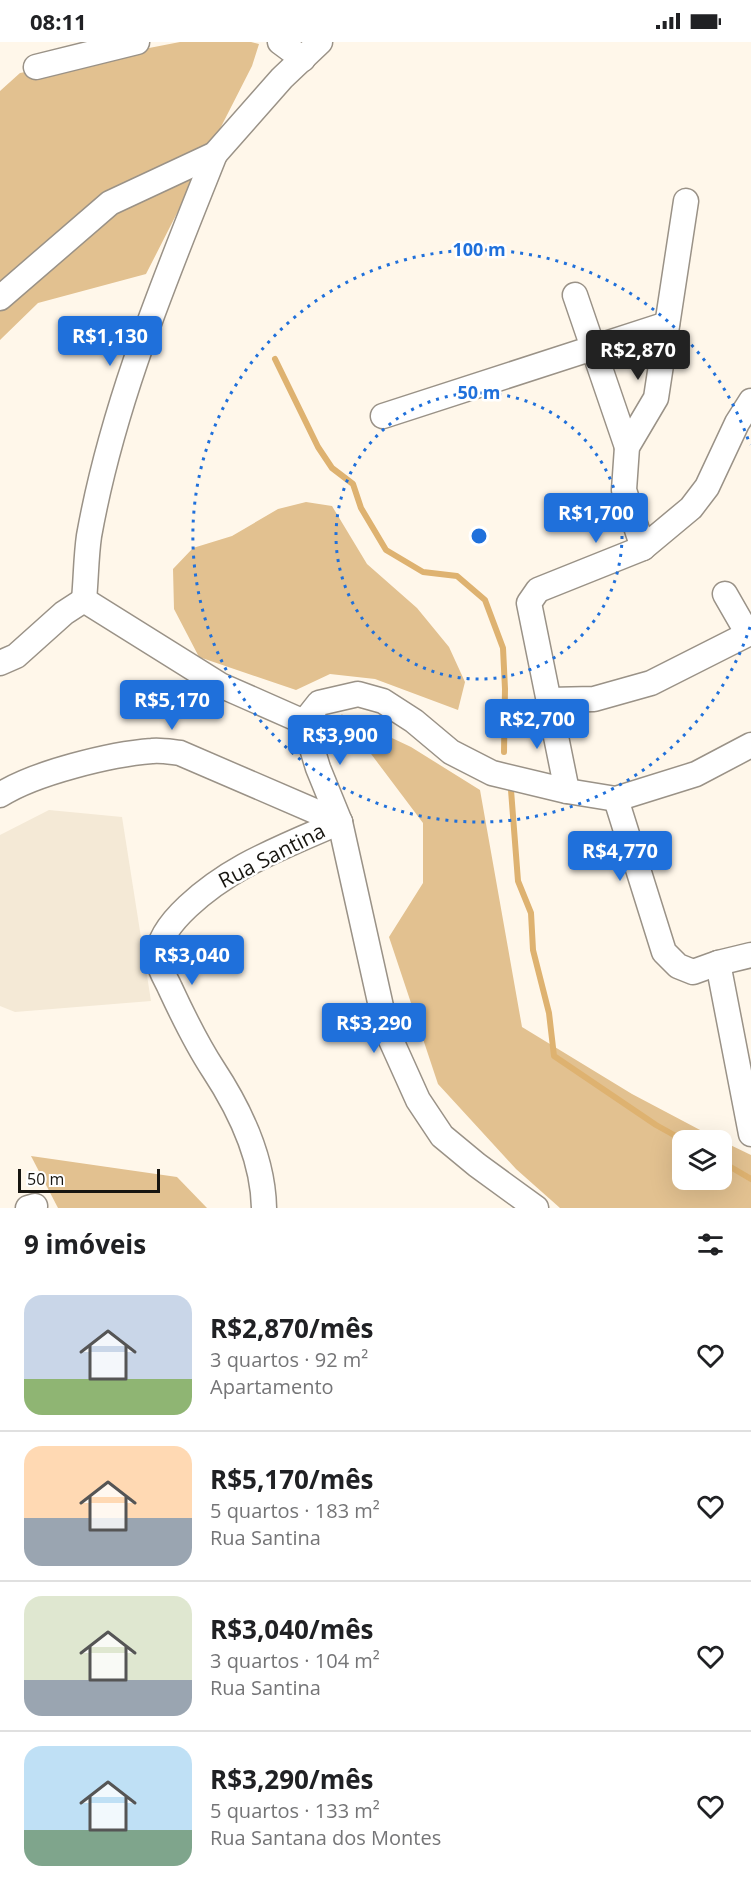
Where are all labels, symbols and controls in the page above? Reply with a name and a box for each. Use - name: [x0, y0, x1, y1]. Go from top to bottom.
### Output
- text: 08:11: [30, 6, 87, 36]
- text: 100 m: [452, 237, 506, 261]
- pin: R$1,130: [55, 316, 165, 367]
- text: R$1,130: [72, 322, 148, 349]
- pin: R$2,870: [583, 330, 693, 381]
- text: R$2,870: [600, 336, 676, 363]
- text: 50 m: [458, 380, 500, 404]
- pin: R$1,700: [541, 493, 651, 544]
- text: R$1,700: [558, 499, 634, 526]
- centre of rings: [469, 526, 489, 546]
- pin: R$5,170: [117, 680, 227, 731]
- text: R$5,170: [134, 686, 210, 713]
- pin: R$2,700: [482, 699, 592, 750]
- text: R$2,700: [499, 705, 575, 732]
- pin: R$3,900: [285, 715, 395, 766]
- text: R$3,900: [302, 721, 378, 748]
- street label: Rua Santina: [213, 816, 330, 894]
- pin: R$4,770: [565, 831, 675, 882]
- text: R$4,770: [582, 837, 658, 864]
- pin: R$3,040: [137, 935, 247, 986]
- text: R$3,040: [154, 941, 230, 968]
- pin: R$3,290: [319, 1003, 429, 1054]
- text: R$3,290: [336, 1009, 412, 1036]
- map controls: [672, 1130, 732, 1190]
- button: layers: [672, 1130, 732, 1190]
- scale bar: [18, 1166, 160, 1194]
- text: 50 m: [27, 1168, 64, 1190]
- text: 9 imóveis: [24, 1226, 146, 1262]
- icon: filters: [694, 1228, 727, 1261]
- text: R$2,870/mês: [210, 1310, 373, 1346]
- icon: home: [72, 1319, 144, 1391]
- icon: heart: [694, 1339, 727, 1372]
- text: 3 quartos · 92 m²: [210, 1346, 368, 1373]
- text: Apartamento: [210, 1373, 334, 1400]
- text: R$5,170/mês: [210, 1461, 373, 1497]
- icon: home: [72, 1470, 144, 1542]
- icon: heart: [694, 1490, 727, 1523]
- text: 5 quartos · 183 m²: [210, 1497, 380, 1524]
- text: Rua Santina: [210, 1524, 321, 1551]
- text: R$3,040/mês: [210, 1611, 373, 1647]
- icon: home: [72, 1620, 144, 1692]
- icon: heart: [694, 1640, 727, 1673]
- text: 3 quartos · 104 m²: [210, 1647, 380, 1674]
- text: Rua Santina: [210, 1674, 321, 1701]
- text: R$3,290/mês: [210, 1761, 373, 1797]
- icon: home: [72, 1770, 144, 1842]
- icon: heart: [694, 1790, 727, 1823]
- text: 5 quartos · 133 m²: [210, 1797, 380, 1824]
- text: Rua Santana dos Montes: [210, 1824, 441, 1851]

